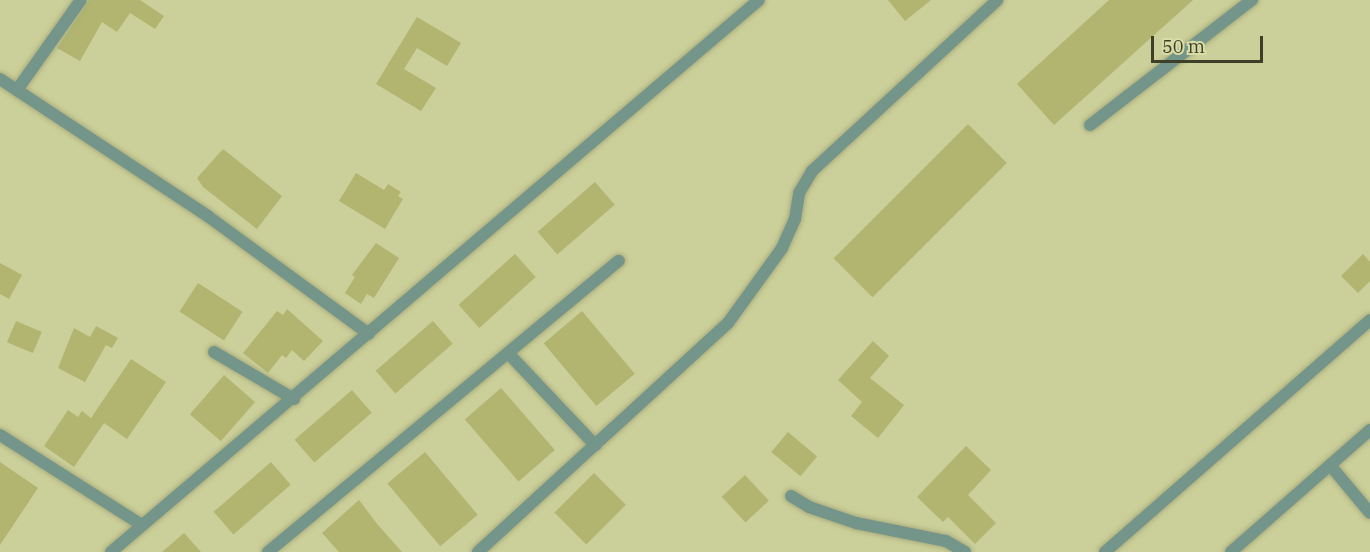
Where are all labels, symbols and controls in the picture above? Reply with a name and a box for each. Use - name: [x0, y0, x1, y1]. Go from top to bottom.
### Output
- scale bar: [1154, 24, 1266, 62]
- text: 50 m: [1162, 35, 1205, 58]

